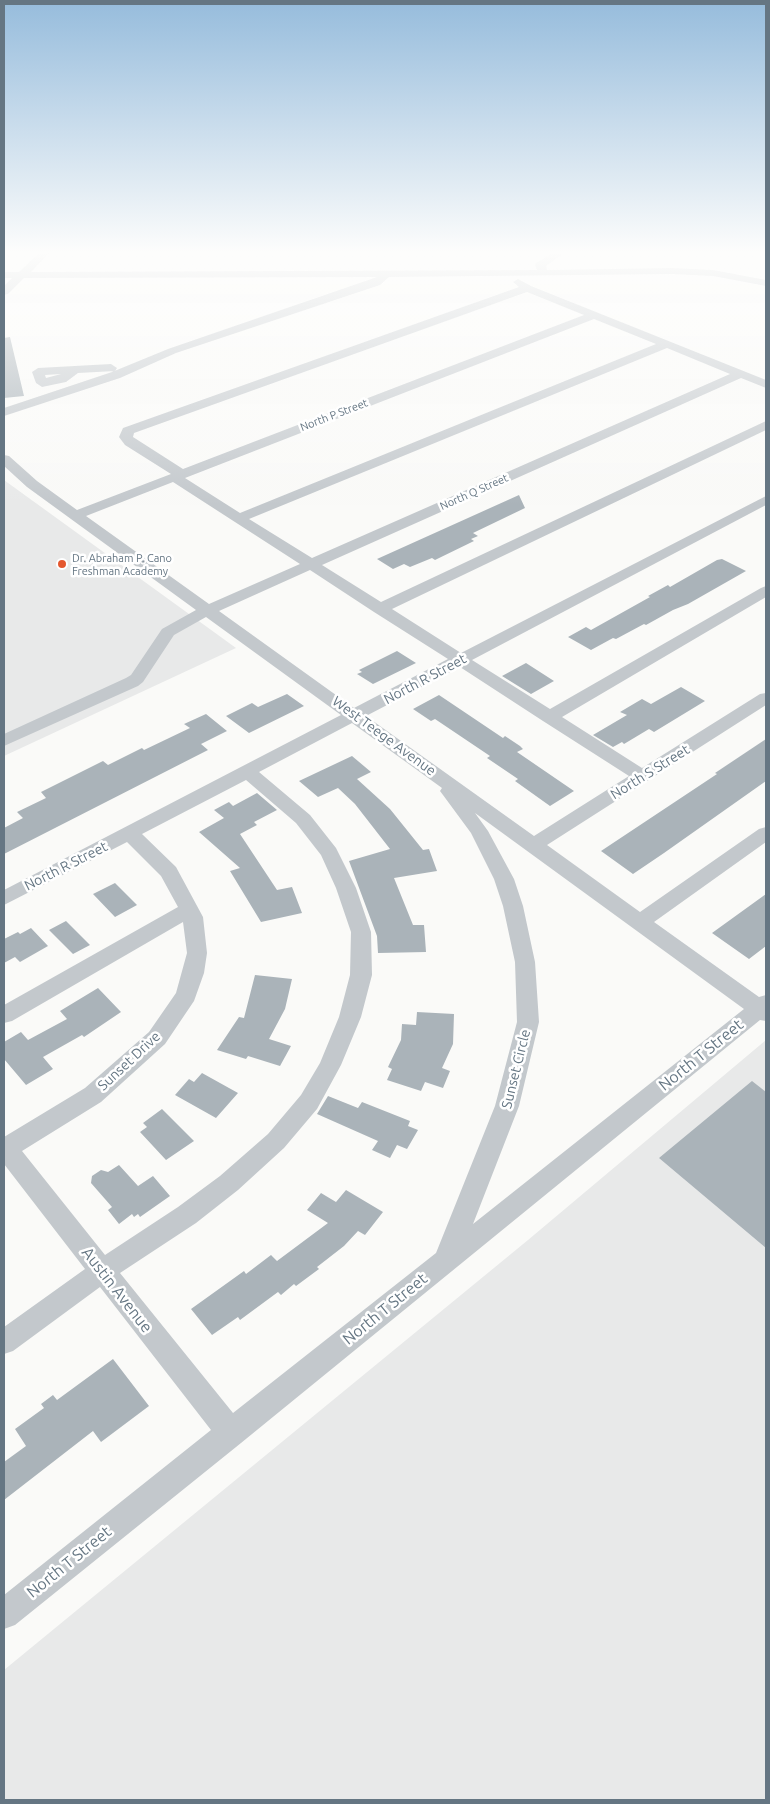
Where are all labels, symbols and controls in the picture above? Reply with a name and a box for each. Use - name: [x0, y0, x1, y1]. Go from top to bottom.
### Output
- street label: North P Street: [298, 396, 370, 434]
- street label: North Q Street: [438, 471, 510, 513]
- place label: Dr. Abraham P. Cano Freshman Academy: [72, 551, 172, 577]
- marker: Dr. Abraham P. Cano Freshman Academy: [56, 558, 68, 570]
- street label: North R Street: [381, 650, 469, 708]
- street label: West Teege Avenue: [329, 693, 439, 779]
- street label: North S Street: [607, 741, 693, 803]
- street label: North R Street: [22, 838, 110, 894]
- street label: North T Street: [655, 1015, 747, 1095]
- street label: Sunset Drive: [94, 1028, 164, 1094]
- street label: Sunset Circle: [498, 1028, 534, 1110]
- street label: Austin Avenue: [78, 1243, 156, 1337]
- street label: North T Street: [339, 1269, 431, 1349]
- street label: North T Street: [23, 1522, 115, 1602]

